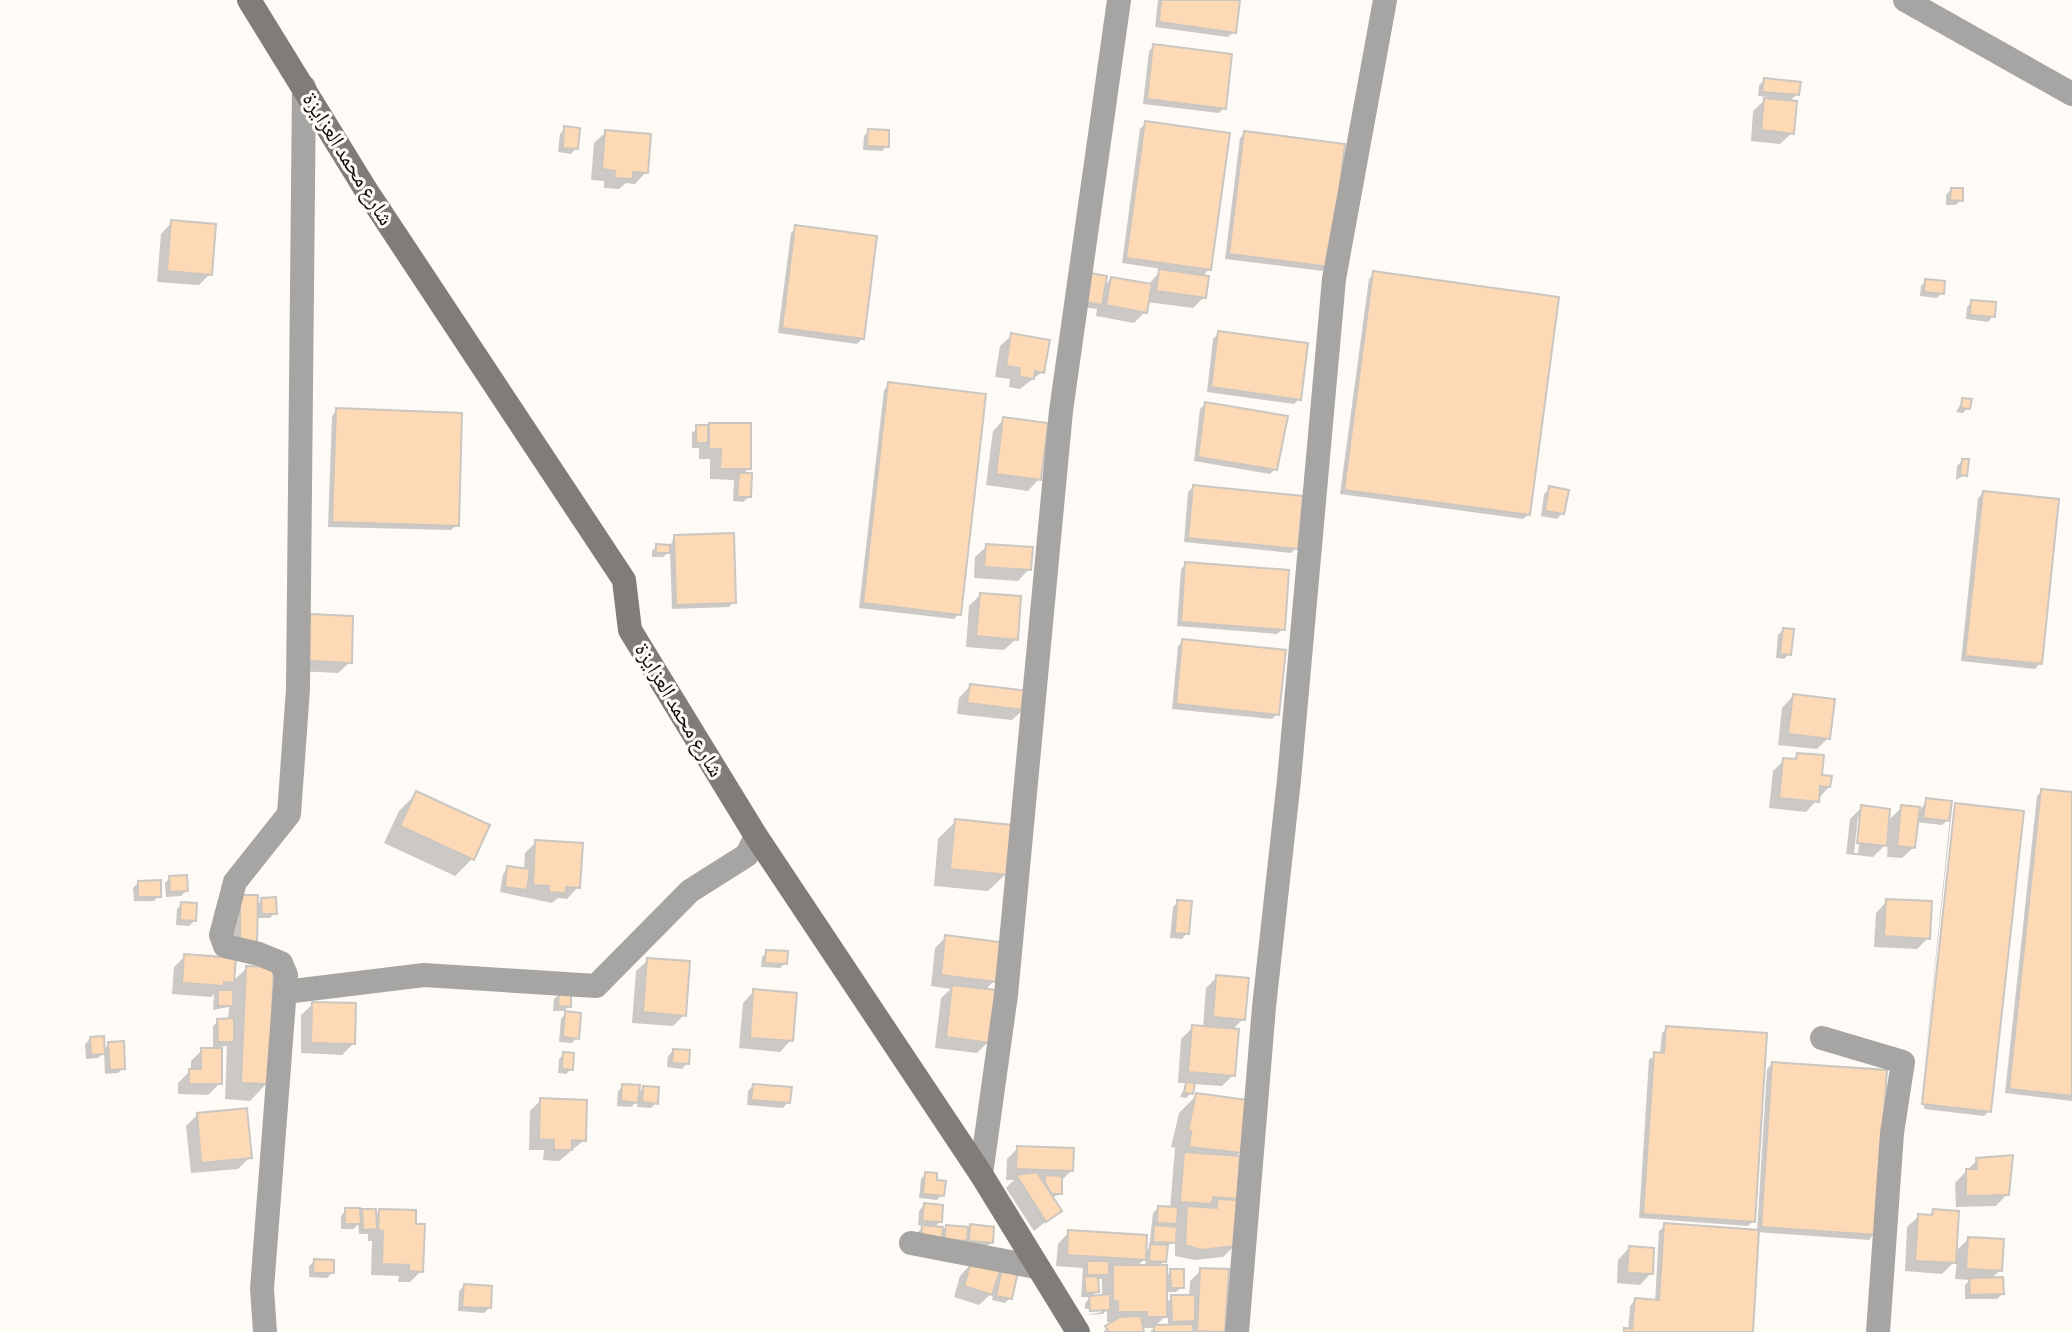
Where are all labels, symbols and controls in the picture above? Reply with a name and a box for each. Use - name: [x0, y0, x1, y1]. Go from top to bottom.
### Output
- street label: شارع محمد العزايزة: [297, 89, 398, 230]
- street label: شارع محمد العزايزة: [629, 639, 728, 782]

